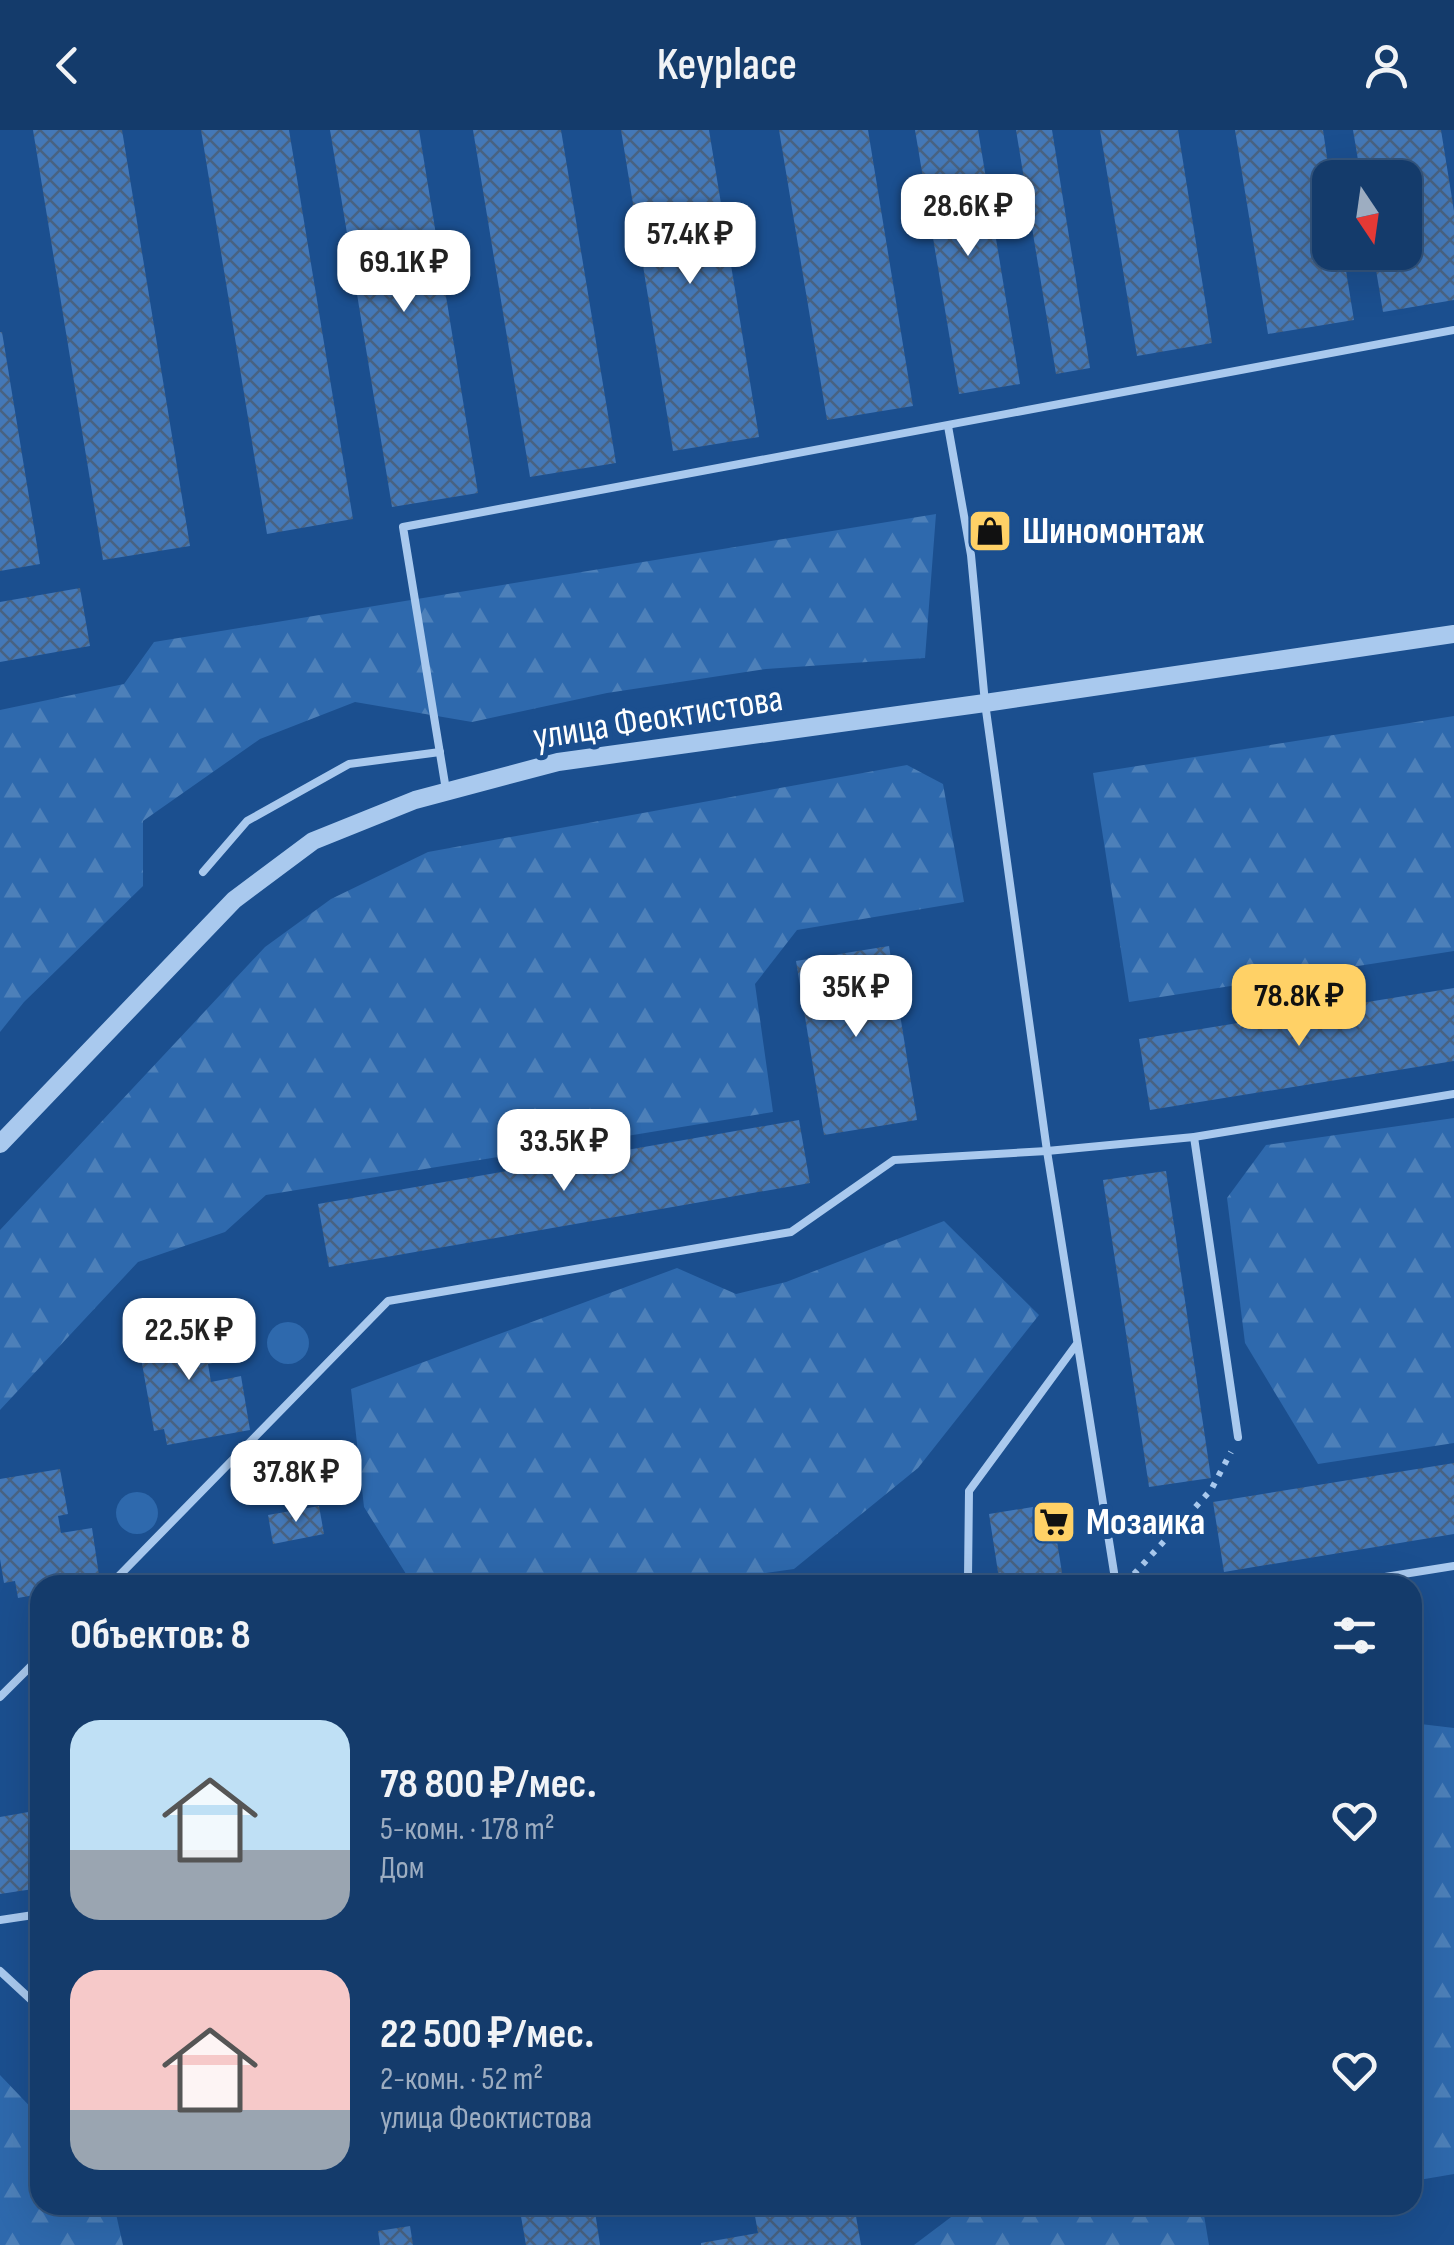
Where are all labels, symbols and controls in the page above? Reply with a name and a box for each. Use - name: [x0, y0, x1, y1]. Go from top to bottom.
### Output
- icon: back: [40, 38, 95, 93]
- text: Keyplace: [657, 38, 797, 93]
- icon: person: [1359, 38, 1414, 93]
- north arrow: [1312, 160, 1422, 270]
- map controls: [1312, 160, 1422, 270]
- pin: 28.6K ₽: [876, 174, 1060, 259]
- text: 28.6K ₽: [923, 187, 1013, 226]
- pin: 57.4K ₽: [598, 202, 782, 287]
- text: 57.4K ₽: [647, 215, 733, 254]
- pin: 69.1K ₽: [312, 230, 496, 315]
- text: 69.1K ₽: [359, 243, 449, 282]
- shop icon: Шиномонтаж: [967, 508, 1013, 554]
- place label: Шиномонтаж: [1022, 509, 1204, 554]
- street label: улица Феоктистова: [530, 676, 786, 760]
- pin: 35K ₽: [786, 955, 926, 1040]
- pin: 78.8K ₽: [1207, 964, 1391, 1049]
- text: 35K ₽: [822, 968, 890, 1007]
- text: 78.8K ₽: [1254, 977, 1344, 1016]
- pin: 33.5K ₽: [472, 1109, 656, 1194]
- text: 33.5K ₽: [519, 1122, 609, 1161]
- pin: 22.5K ₽: [97, 1298, 281, 1383]
- text: 22.5K ₽: [145, 1311, 233, 1350]
- pin: 37.8K ₽: [204, 1440, 388, 1525]
- text: 37.8K ₽: [252, 1453, 340, 1492]
- supermarket icon: Мозаика: [1031, 1499, 1077, 1545]
- place label: Мозаика: [1086, 1500, 1205, 1545]
- icon: filters: [1327, 1608, 1382, 1663]
- text: Объектов: 8: [70, 1610, 251, 1661]
- text: 78 800 ₽/мес.: [380, 1759, 597, 1810]
- icon: home: [150, 1760, 270, 1880]
- icon: heart: [1327, 1793, 1382, 1848]
- text: 5-комн. · 178 m²: [380, 1810, 555, 1849]
- text: Дом: [380, 1849, 424, 1888]
- text: 22 500 ₽/мес.: [380, 2009, 594, 2060]
- icon: home: [150, 2010, 270, 2130]
- icon: heart: [1327, 2043, 1382, 2098]
- text: 2-комн. · 52 m²: [380, 2060, 543, 2099]
- text: улица Феоктистова: [380, 2099, 592, 2138]

